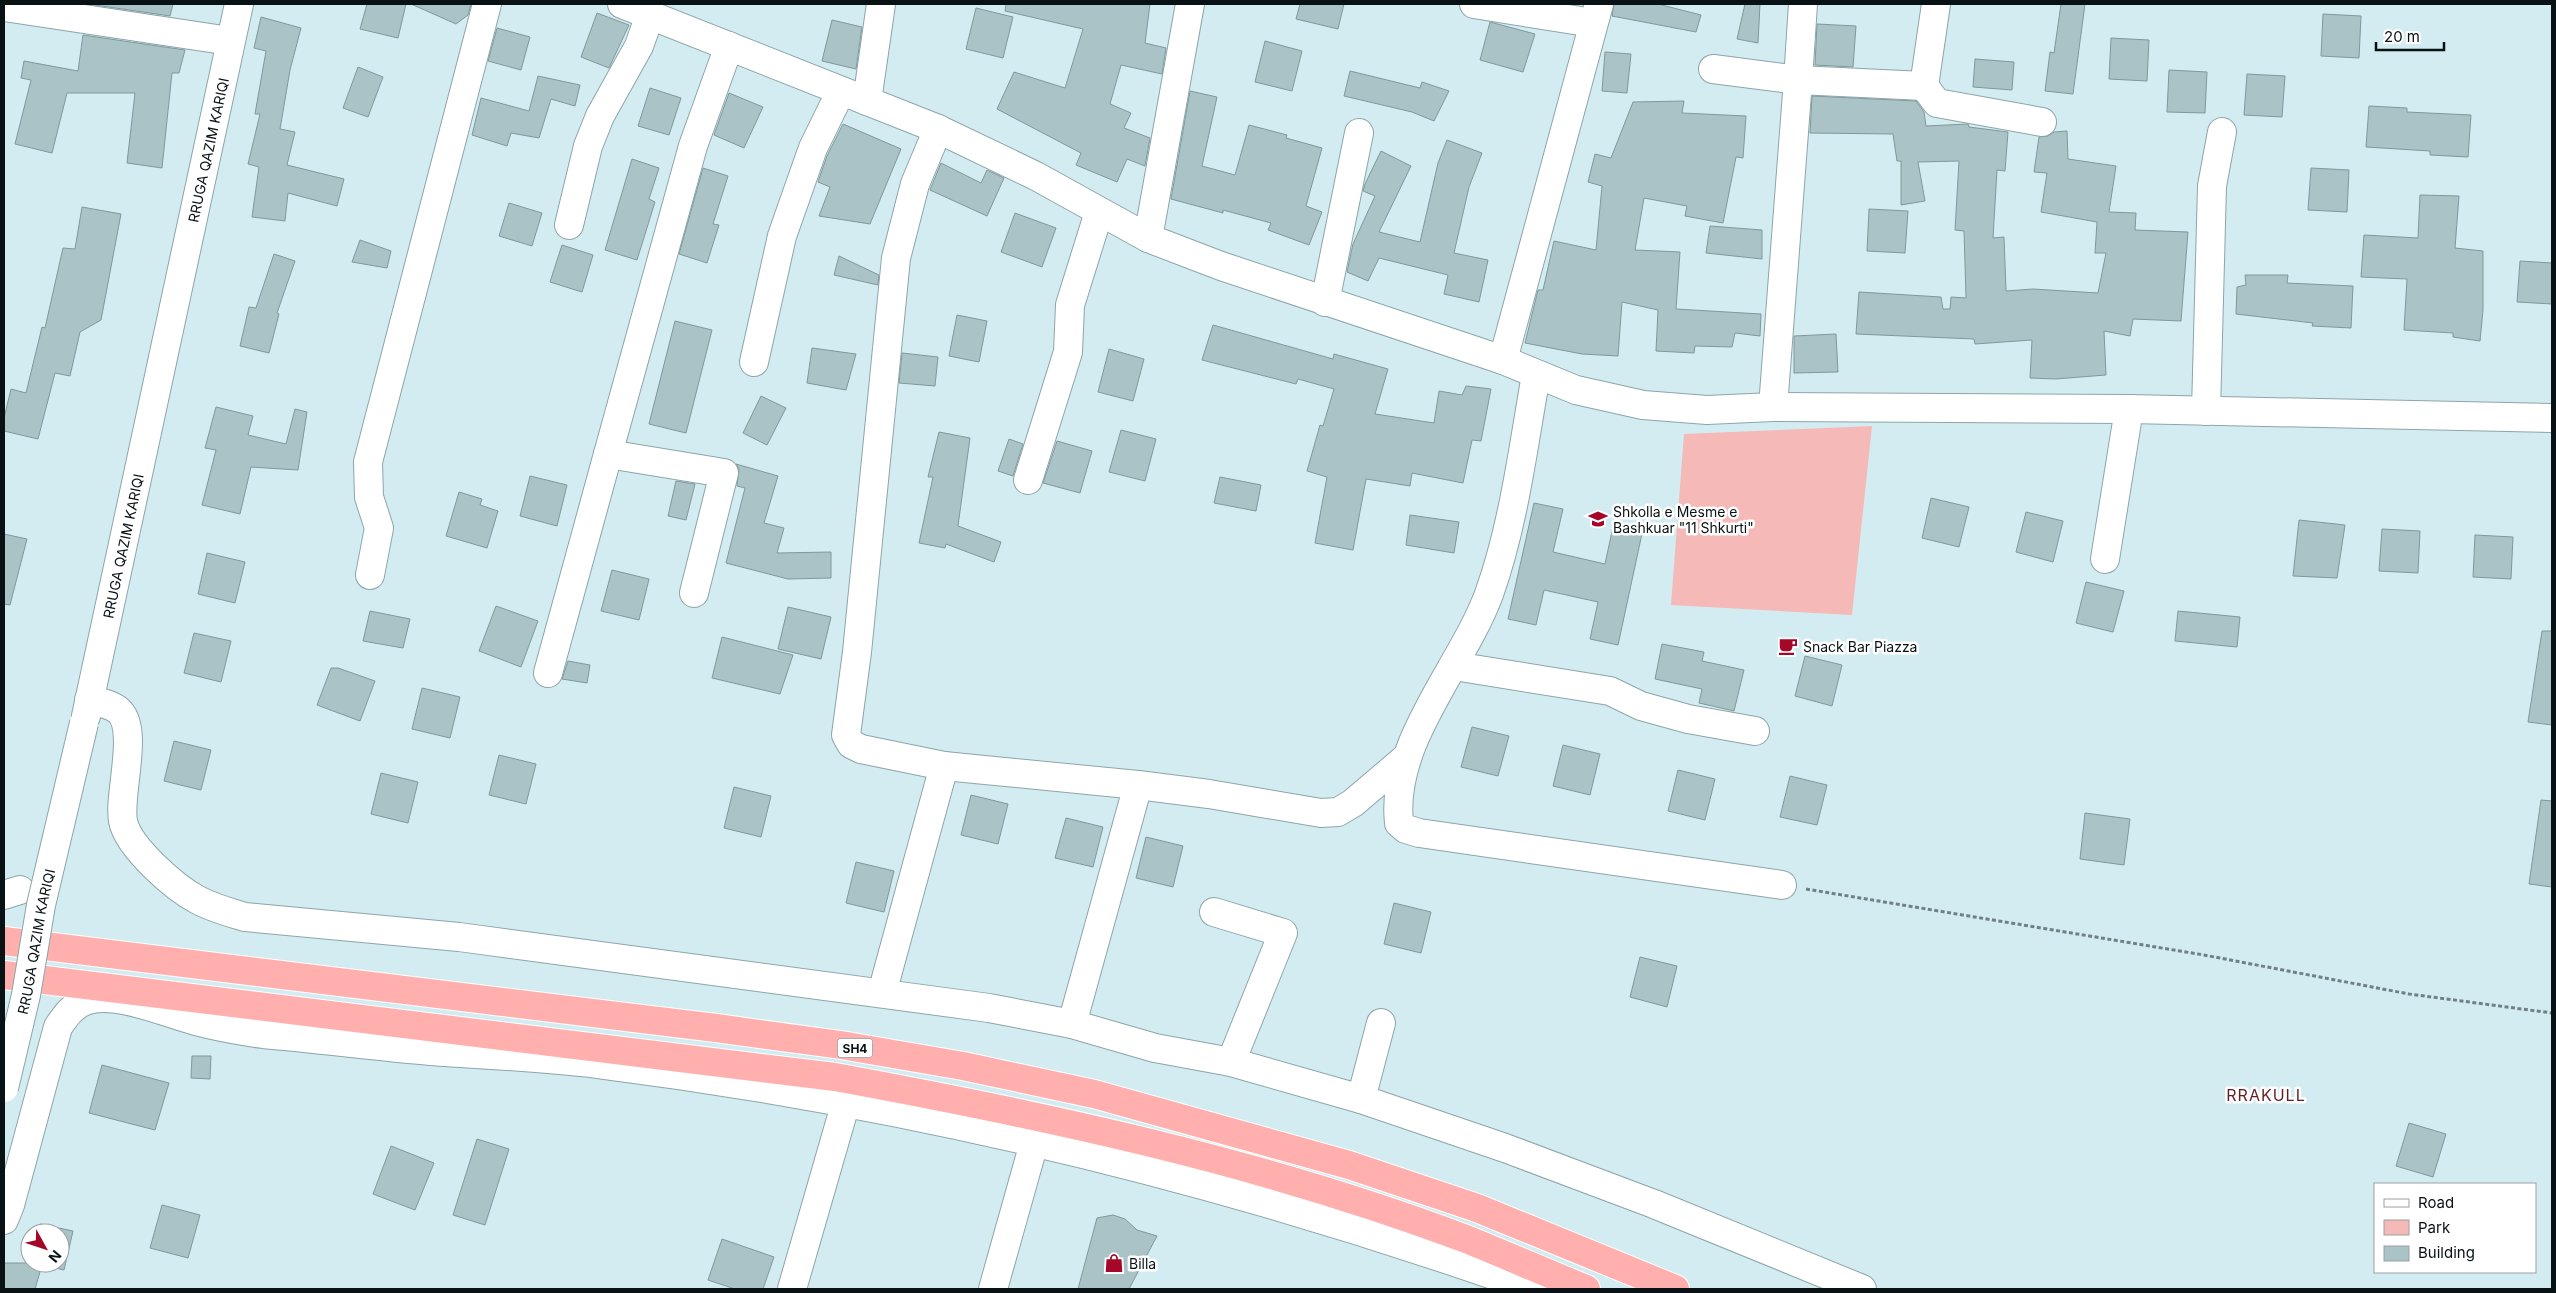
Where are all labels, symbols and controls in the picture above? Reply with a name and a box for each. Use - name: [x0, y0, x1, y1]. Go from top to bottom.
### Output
- scale bar: [2376, 20, 2444, 52]
- text: 20 m: [2384, 27, 2420, 46]
- street label: RRUGA QAZIM KARIQI: [184, 76, 231, 224]
- street label: RRUGA QAZIM KARIQI: [99, 472, 146, 620]
- place label: Shkolla e Mesme e Bashkuar "11 Shkurti": [1613, 503, 1754, 536]
- school or university icon: Shkolla e Mesme e Bashkuar "11 Shkurti": [1587, 508, 1609, 530]
- cafe icon: Snack Bar Piazza: [1777, 635, 1799, 657]
- place label: Snack Bar Piazza: [1803, 638, 1917, 655]
- street label: RRUGA QAZIM KARIQI: [13, 867, 58, 1016]
- road number: SH4: [838, 1038, 872, 1058]
- district label: RRAKULL: [2226, 1085, 2306, 1105]
- legend: [2374, 1183, 2536, 1273]
- text: Road: [2418, 1193, 2454, 1212]
- text: Park: [2418, 1218, 2451, 1237]
- north arrow: [20, 1223, 70, 1273]
- text: Building: [2418, 1243, 2475, 1262]
- text: N: [45, 1247, 65, 1266]
- shop icon: Billa: [1103, 1252, 1125, 1274]
- place label: Billa: [1129, 1255, 1156, 1272]

